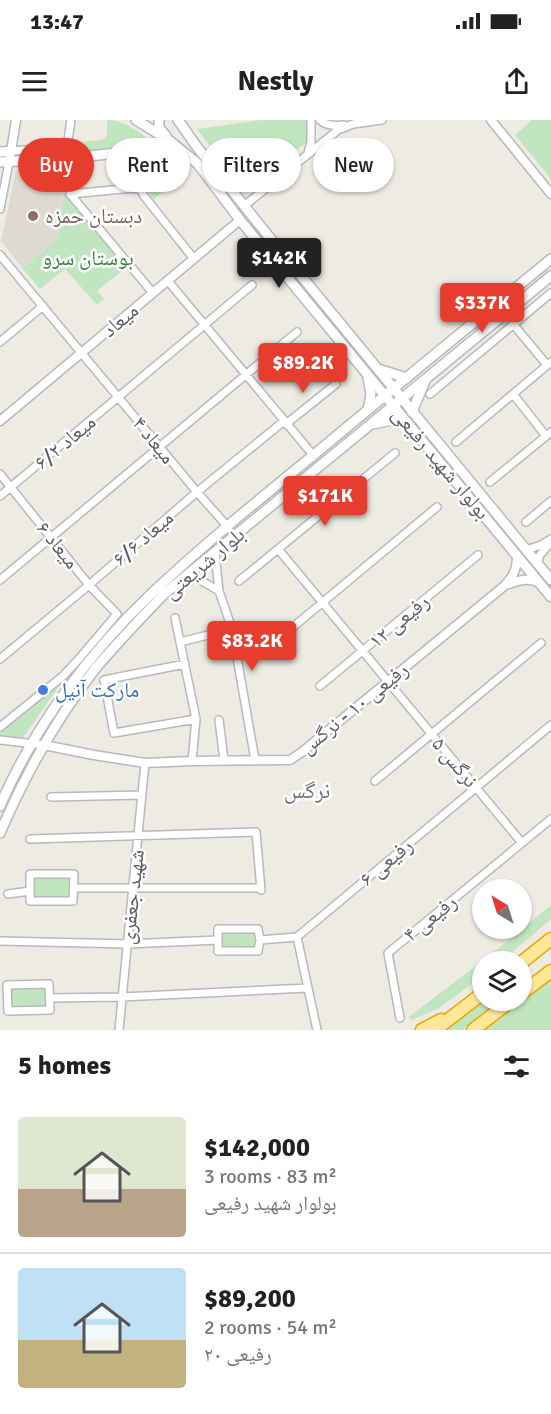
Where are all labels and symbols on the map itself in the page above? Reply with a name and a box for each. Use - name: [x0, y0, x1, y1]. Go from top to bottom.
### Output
- place label: دبستان حمزه: [45, 203, 142, 229]
- marker: دبستان حمزه: [26, 209, 40, 223]
- pin: $142K: [237, 238, 321, 289]
- park label: بوستان سرو: [42, 245, 134, 271]
- pin: $337K: [440, 283, 524, 334]
- street label: میعاد: [96, 297, 144, 343]
- pin: $89.2K: [254, 343, 352, 394]
- street label: بولوار شهید رفیعی: [386, 401, 496, 525]
- street label: میعاد ۶/۲: [29, 409, 101, 475]
- street label: میعاد ۴: [127, 411, 181, 469]
- pin: $171K: [283, 476, 367, 527]
- street label: میعاد ۶/۶: [107, 505, 179, 571]
- street label: میعاد ۶: [31, 516, 85, 574]
- street label: بلوار شریعتی: [158, 521, 250, 605]
- street label: رفیعی ۱۲: [363, 588, 435, 654]
- pin: $83.2K: [203, 621, 301, 672]
- street label: رفیعی ۱۰ - نرگس: [295, 656, 413, 760]
- place label: مارکت آنیل: [55, 677, 139, 703]
- marker: مارکت آنیل: [36, 683, 50, 697]
- street label: نرگس ۵: [426, 731, 484, 793]
- district label: نرگس: [284, 777, 330, 804]
- street label: رفیعی ۶: [354, 832, 418, 892]
- street label: شهید جعفری: [114, 848, 150, 946]
- north arrow: [472, 879, 532, 939]
- street label: رفیعی ۴: [398, 888, 462, 948]

